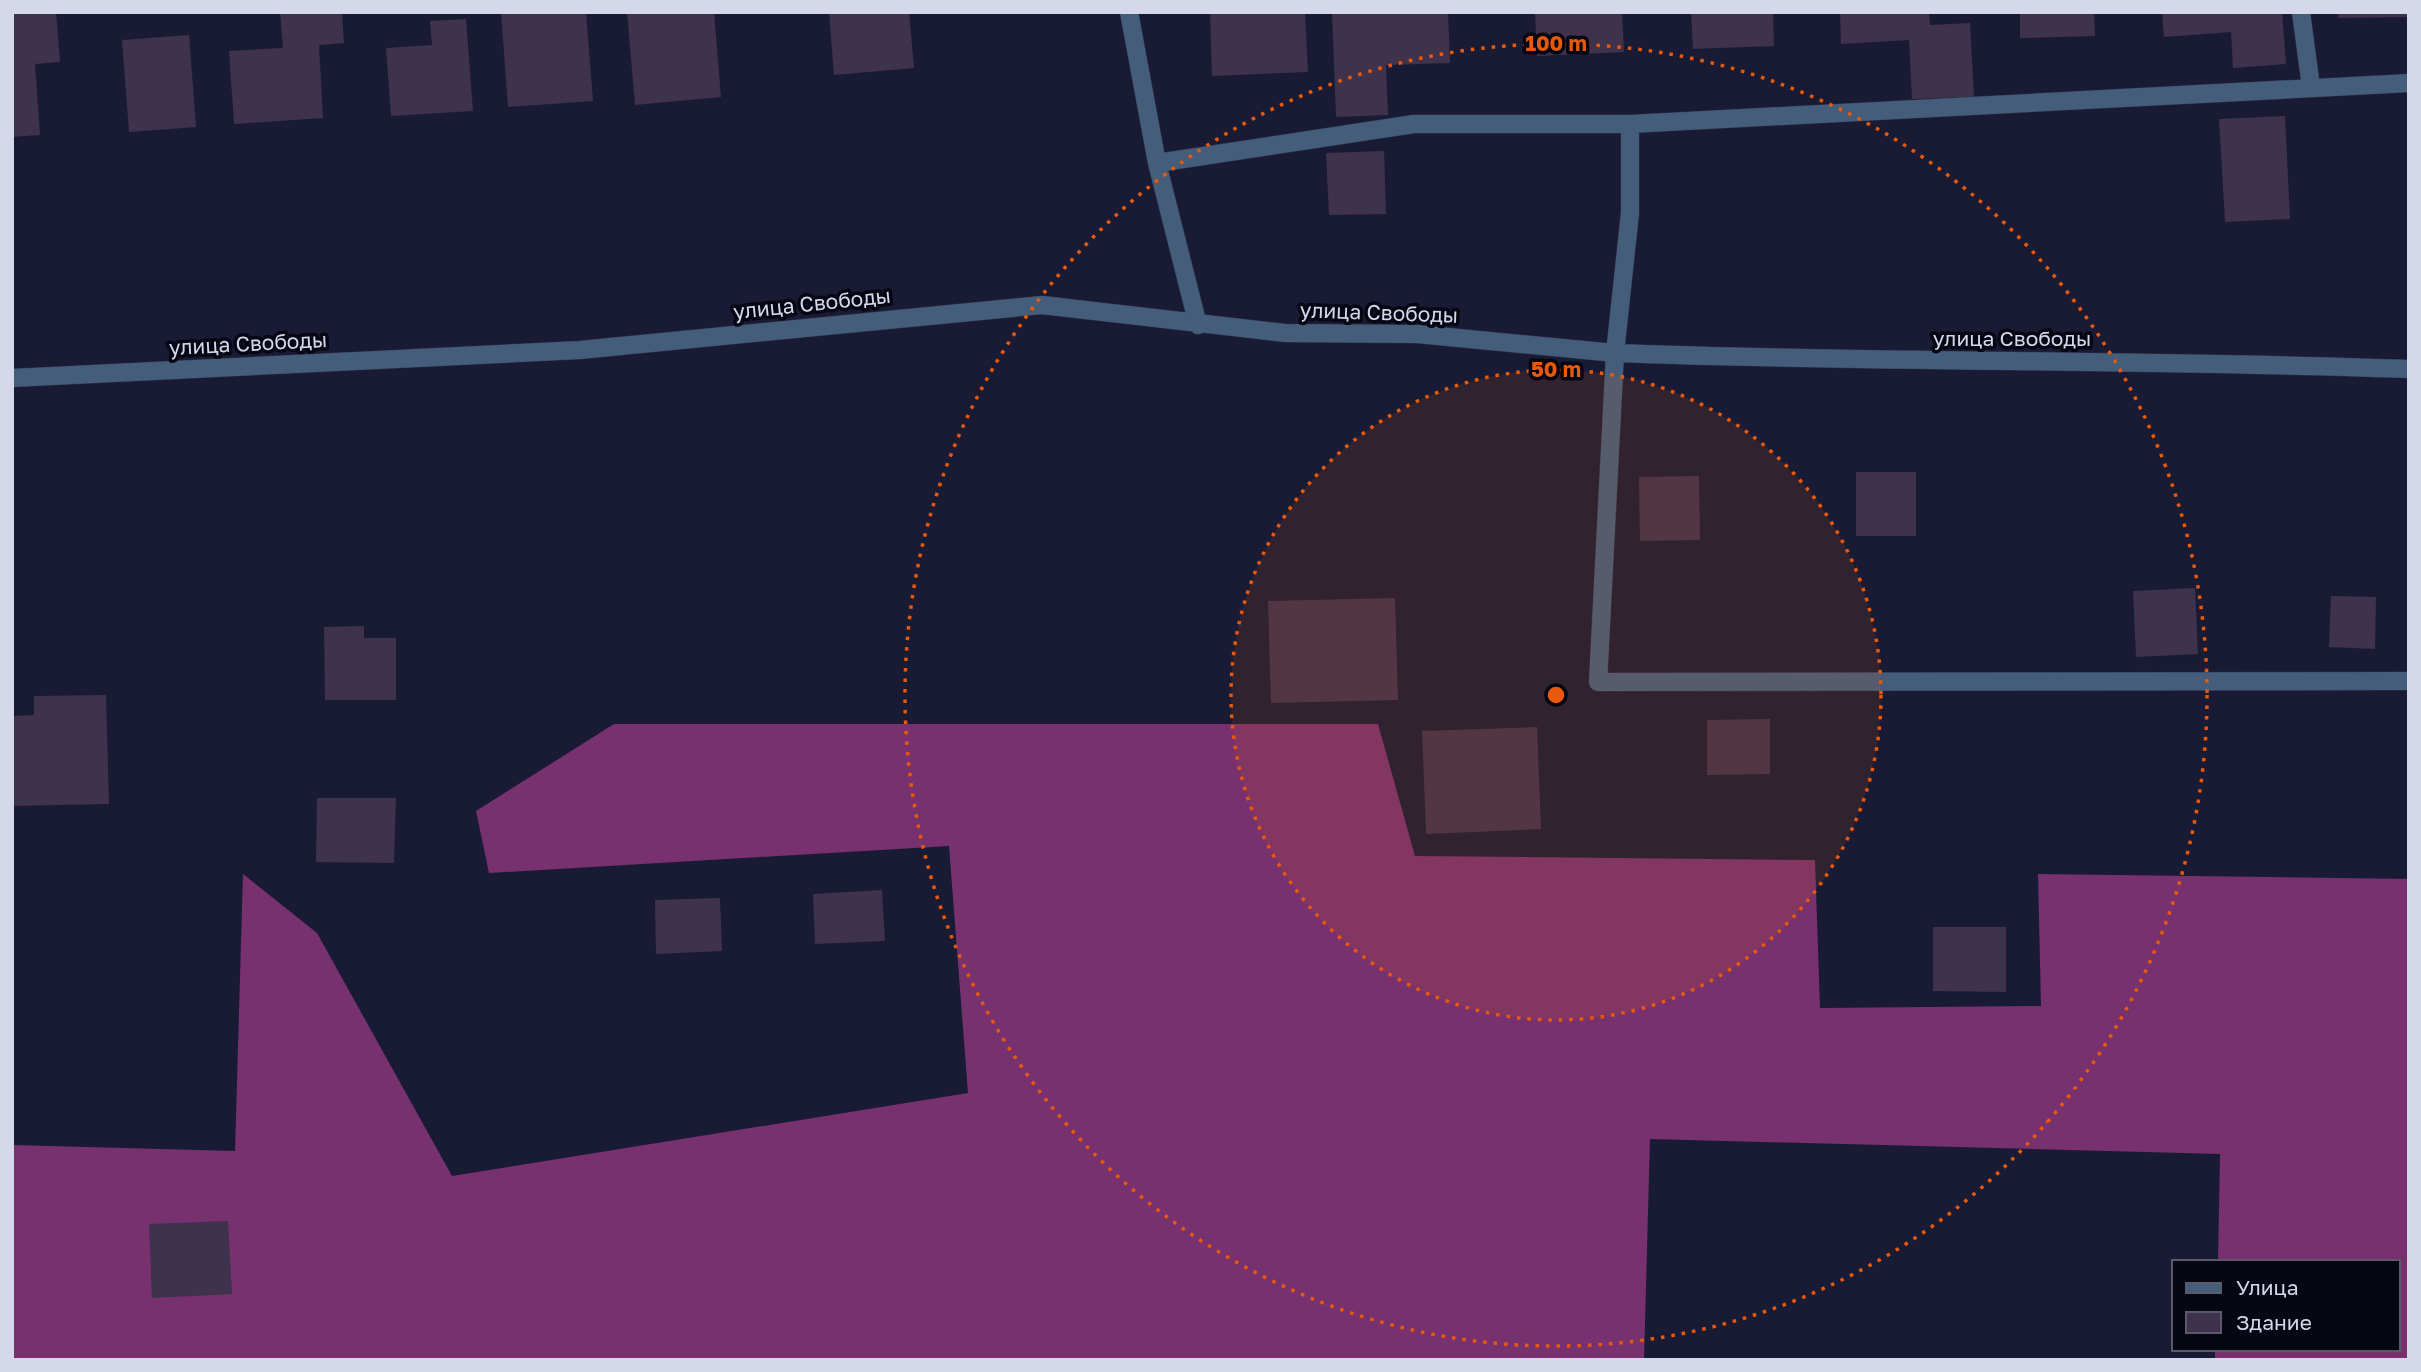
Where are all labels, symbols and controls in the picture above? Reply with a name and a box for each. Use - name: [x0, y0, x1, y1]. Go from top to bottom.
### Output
- text: 100 m: [1525, 30, 1587, 56]
- street label: улица Свободы: [732, 282, 892, 324]
- street label: улица Свободы: [1299, 296, 1459, 328]
- street label: улица Свободы: [1933, 325, 2091, 351]
- street label: улица Свободы: [168, 326, 328, 360]
- text: 50 m: [1531, 356, 1581, 382]
- centre of rings: [1544, 683, 1568, 707]
- legend: [2172, 1260, 2400, 1351]
- text: Улица: [2236, 1274, 2299, 1300]
- text: Здание: [2236, 1309, 2312, 1335]

